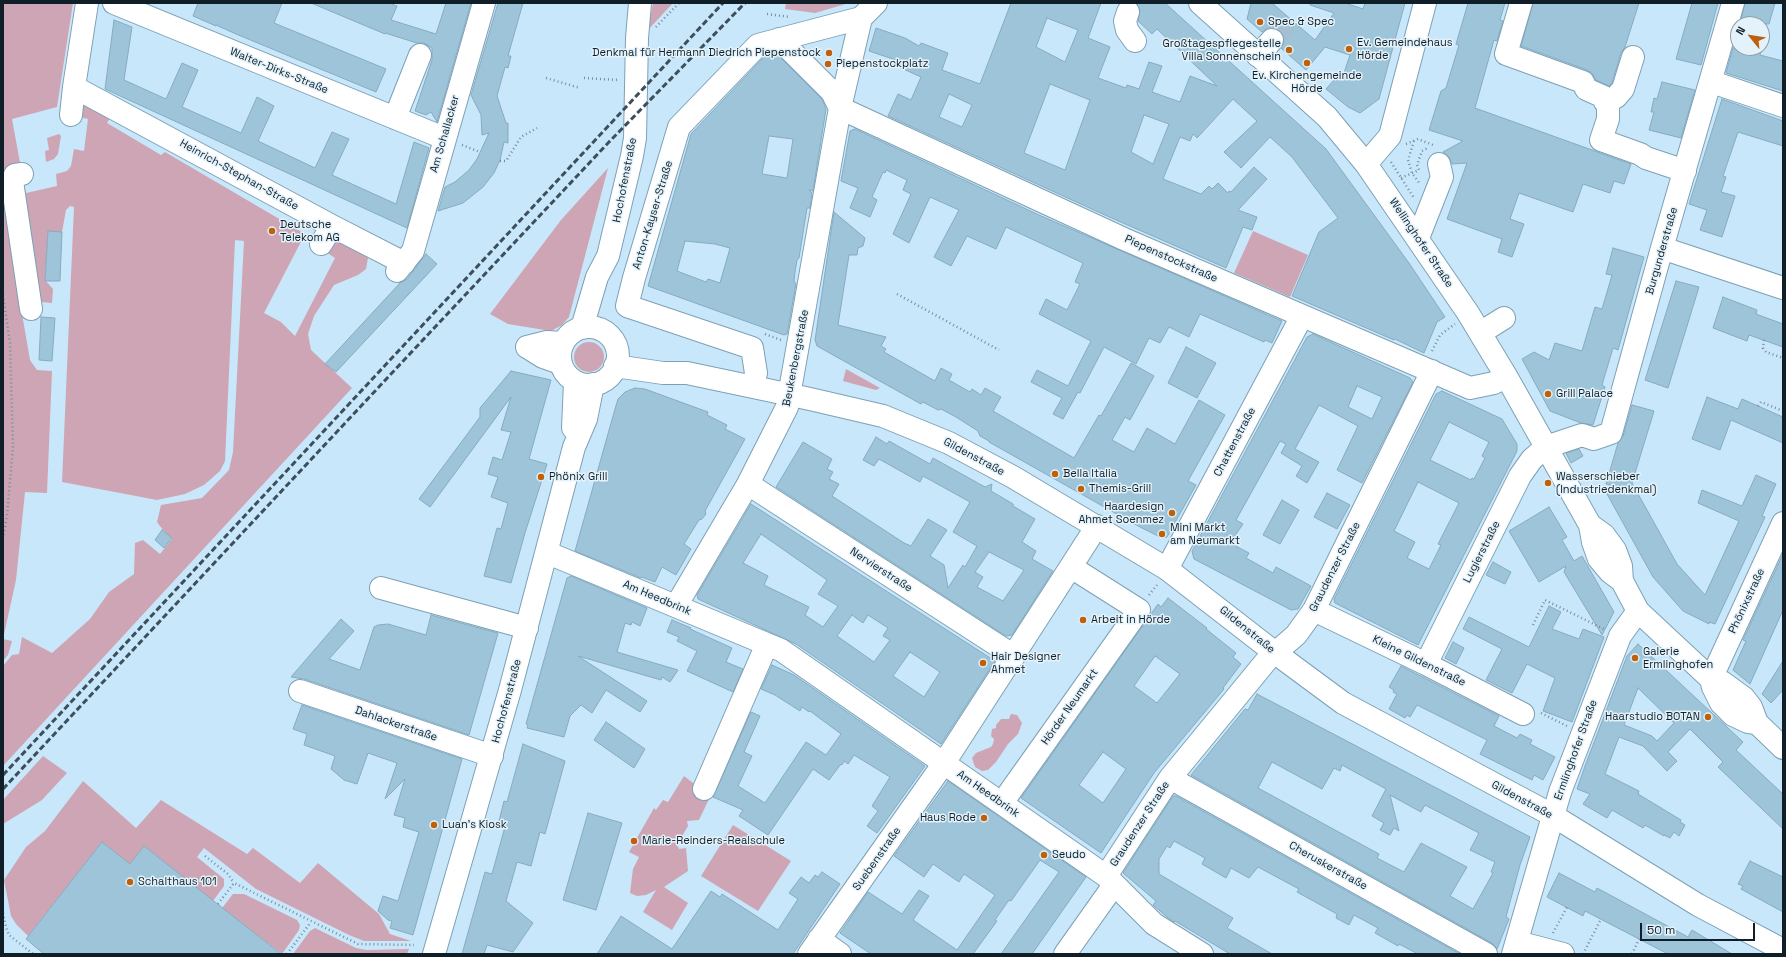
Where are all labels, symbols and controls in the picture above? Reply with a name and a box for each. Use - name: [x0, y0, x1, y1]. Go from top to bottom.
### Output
- place label: Spec & Spec: [1268, 15, 1334, 29]
- north arrow: [1730, 16, 1770, 56]
- marker: Spec & Spec: [1255, 17, 1265, 27]
- text: N: [1733, 24, 1748, 37]
- place label: Ev. Gemeindehaus Hörde: [1357, 36, 1452, 62]
- place label: Großtagespflegestelle Villa Sonnenschein: [1163, 37, 1281, 63]
- marker: Ev. Gemeindehaus Hörde: [1344, 44, 1354, 54]
- street label: Walter-Dirks-Straße: [228, 45, 330, 97]
- marker: Großtagespflegestelle Villa Sonnenschein: [1284, 45, 1294, 55]
- place label: Denkmal für Hermann Diedrich Piepenstock: [592, 46, 821, 60]
- marker: Denkmal für Hermann Diedrich Piepenstock: [824, 48, 834, 58]
- place label: Piepenstockplatz: [836, 57, 929, 71]
- marker: Ev. Kirchengemeinde Hörde: [1302, 58, 1312, 68]
- marker: Piepenstockplatz: [823, 59, 833, 69]
- place label: Ev. Kirchengemeinde Hörde: [1252, 69, 1362, 95]
- street label: Am Schallacker: [428, 94, 462, 174]
- street label: Hochofenstraße: [610, 136, 640, 224]
- street label: Heinrich-Stephan-Straße: [177, 137, 301, 213]
- street label: Anton-Kayser-Straße: [630, 159, 676, 271]
- street label: Wellinghofer Straße: [1386, 196, 1456, 290]
- street label: Burgunderstraße: [1643, 206, 1681, 296]
- place label: Deutsche Telekom AG: [280, 218, 340, 244]
- marker: Deutsche Telekom AG: [267, 226, 277, 236]
- street label: Piepenstockstraße: [1123, 233, 1219, 285]
- street label: Beukenbergstraße: [780, 308, 812, 408]
- place label: Grill Palace: [1556, 387, 1613, 401]
- marker: Grill Palace: [1543, 389, 1553, 399]
- street label: Chattenstraße: [1211, 405, 1259, 479]
- street label: Gildenstraße: [941, 435, 1007, 479]
- place label: Bella Italia: [1063, 467, 1117, 481]
- marker: Bella Italia: [1050, 469, 1060, 479]
- place label: Phönix Grill: [549, 470, 607, 484]
- place label: Wasserschieber (Industriedenkmal): [1556, 470, 1656, 496]
- marker: Phönix Grill: [536, 472, 546, 482]
- marker: Wasserschieber (Industriedenkmal): [1543, 478, 1553, 488]
- place label: Themis-Grill: [1089, 482, 1151, 496]
- marker: Themis-Grill: [1076, 484, 1086, 494]
- place label: Haardesign Ahmet Soenmez: [1078, 500, 1164, 526]
- marker: Haardesign Ahmet Soenmez: [1167, 508, 1177, 518]
- street label: Lugierstraße: [1461, 519, 1503, 585]
- street label: Graudenzer Straße: [1307, 520, 1363, 614]
- place label: Mini Markt am Neumarkt: [1170, 521, 1240, 547]
- marker: Mini Markt am Neumarkt: [1157, 529, 1167, 539]
- street label: Nervierstraße: [847, 545, 915, 595]
- street label: Phönixstraße: [1726, 566, 1768, 636]
- street label: Am Heedbrink: [621, 578, 693, 618]
- street label: Gildenstraße: [1217, 604, 1277, 656]
- place label: Arbeit in Hörde: [1091, 613, 1170, 627]
- marker: Arbeit in Hörde: [1078, 615, 1088, 625]
- street label: Kleine Gildenstraße: [1370, 633, 1468, 689]
- place label: Galerie Ermlinghofen: [1643, 645, 1713, 671]
- place label: Hair Designer Ahmet: [991, 650, 1061, 676]
- marker: Galerie Ermlinghofen: [1630, 653, 1640, 663]
- street label: Hochofenstraße: [489, 658, 525, 744]
- marker: Hair Designer Ahmet: [978, 658, 988, 668]
- street label: Hörder Neumarkt: [1039, 666, 1101, 748]
- street label: Ermlinghofer Straße: [1552, 698, 1600, 802]
- street label: Dahlackerstraße: [353, 704, 439, 744]
- place label: Haarstudio BOTAN: [1605, 710, 1700, 724]
- marker: Haarstudio BOTAN: [1703, 712, 1713, 722]
- street label: Am Heedbrink: [954, 768, 1022, 820]
- street label: Gildenstraße: [1489, 778, 1555, 822]
- street label: Graudenzer Straße: [1108, 779, 1172, 869]
- place label: Haus Rode: [920, 811, 976, 825]
- marker: Haus Rode: [979, 813, 989, 823]
- place label: Luan's Kiosk: [442, 818, 507, 832]
- marker: Luan's Kiosk: [429, 820, 439, 830]
- street label: Suebenstraße: [850, 825, 904, 893]
- place label: Marie-Reinders-Realschule: [642, 834, 785, 848]
- marker: Marie-Reinders-Realschule: [629, 836, 639, 846]
- street label: Cheruskerstraße: [1286, 839, 1370, 893]
- place label: Seudo: [1052, 848, 1086, 862]
- marker: Seudo: [1039, 850, 1049, 860]
- place label: Schalthaus 101: [138, 875, 217, 889]
- marker: Schalthaus 101: [125, 877, 135, 887]
- scale bar: [1642, 915, 1757, 941]
- text: 50 m: [1647, 922, 1675, 938]

